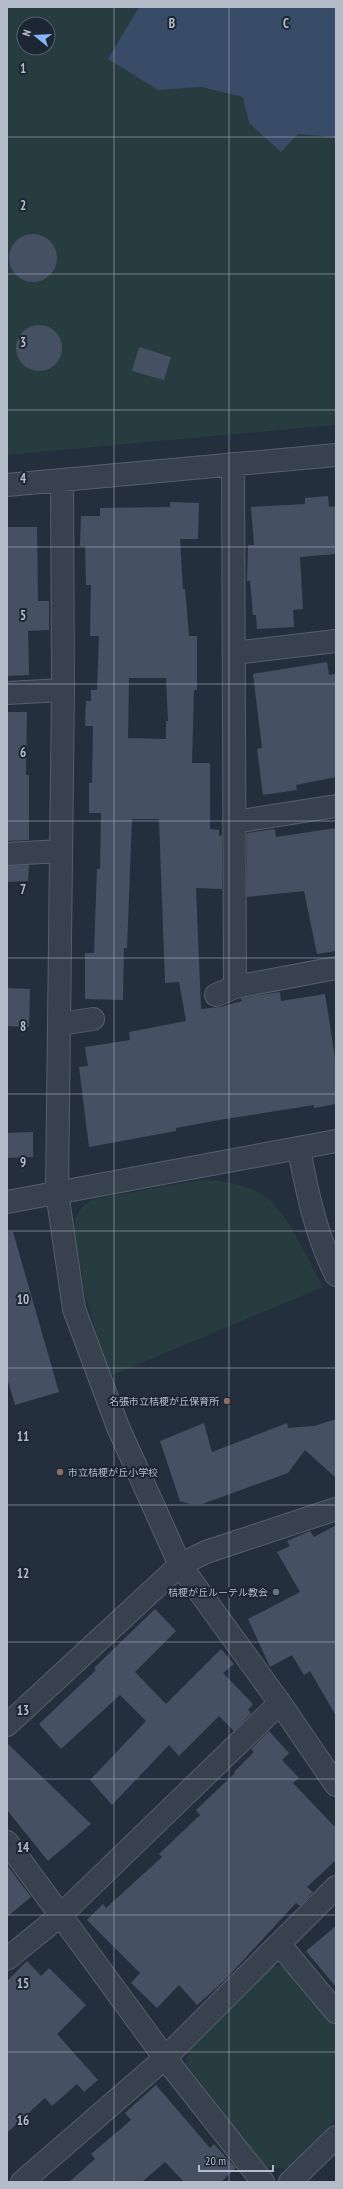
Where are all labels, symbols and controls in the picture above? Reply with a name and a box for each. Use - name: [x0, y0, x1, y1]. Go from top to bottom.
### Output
- text: B: [169, 15, 175, 32]
- text: C: [283, 15, 289, 32]
- north arrow: [16, 16, 56, 56]
- text: N: [19, 28, 34, 38]
- text: 1: [20, 60, 26, 77]
- text: 2: [20, 197, 26, 214]
- text: 3: [20, 334, 26, 351]
- text: 4: [20, 470, 27, 487]
- text: 5: [20, 607, 26, 624]
- text: 6: [20, 744, 26, 761]
- text: 7: [20, 881, 26, 898]
- text: 8: [20, 1018, 26, 1035]
- text: 9: [20, 1154, 26, 1171]
- text: 10: [17, 1291, 29, 1308]
- place label: 名張市立桔梗が丘保育所: [109, 1395, 219, 1408]
- marker: 名張市立桔梗が丘保育所: [222, 1396, 232, 1406]
- text: 11: [17, 1428, 29, 1445]
- place label: 市立桔梗が丘小学校: [68, 1466, 158, 1479]
- marker: 市立桔梗が丘小学校: [55, 1467, 65, 1477]
- text: 12: [17, 1565, 29, 1582]
- place label: 桔梗が丘ルーテル教会: [168, 1586, 268, 1599]
- marker: 桔梗が丘ルーテル教会: [271, 1587, 281, 1597]
- text: 13: [17, 1702, 29, 1719]
- text: 14: [17, 1839, 30, 1856]
- text: 15: [17, 1975, 29, 1992]
- text: 16: [17, 2112, 29, 2129]
- scale bar: [199, 2147, 273, 2173]
- text: 20 m: [205, 2153, 226, 2168]

